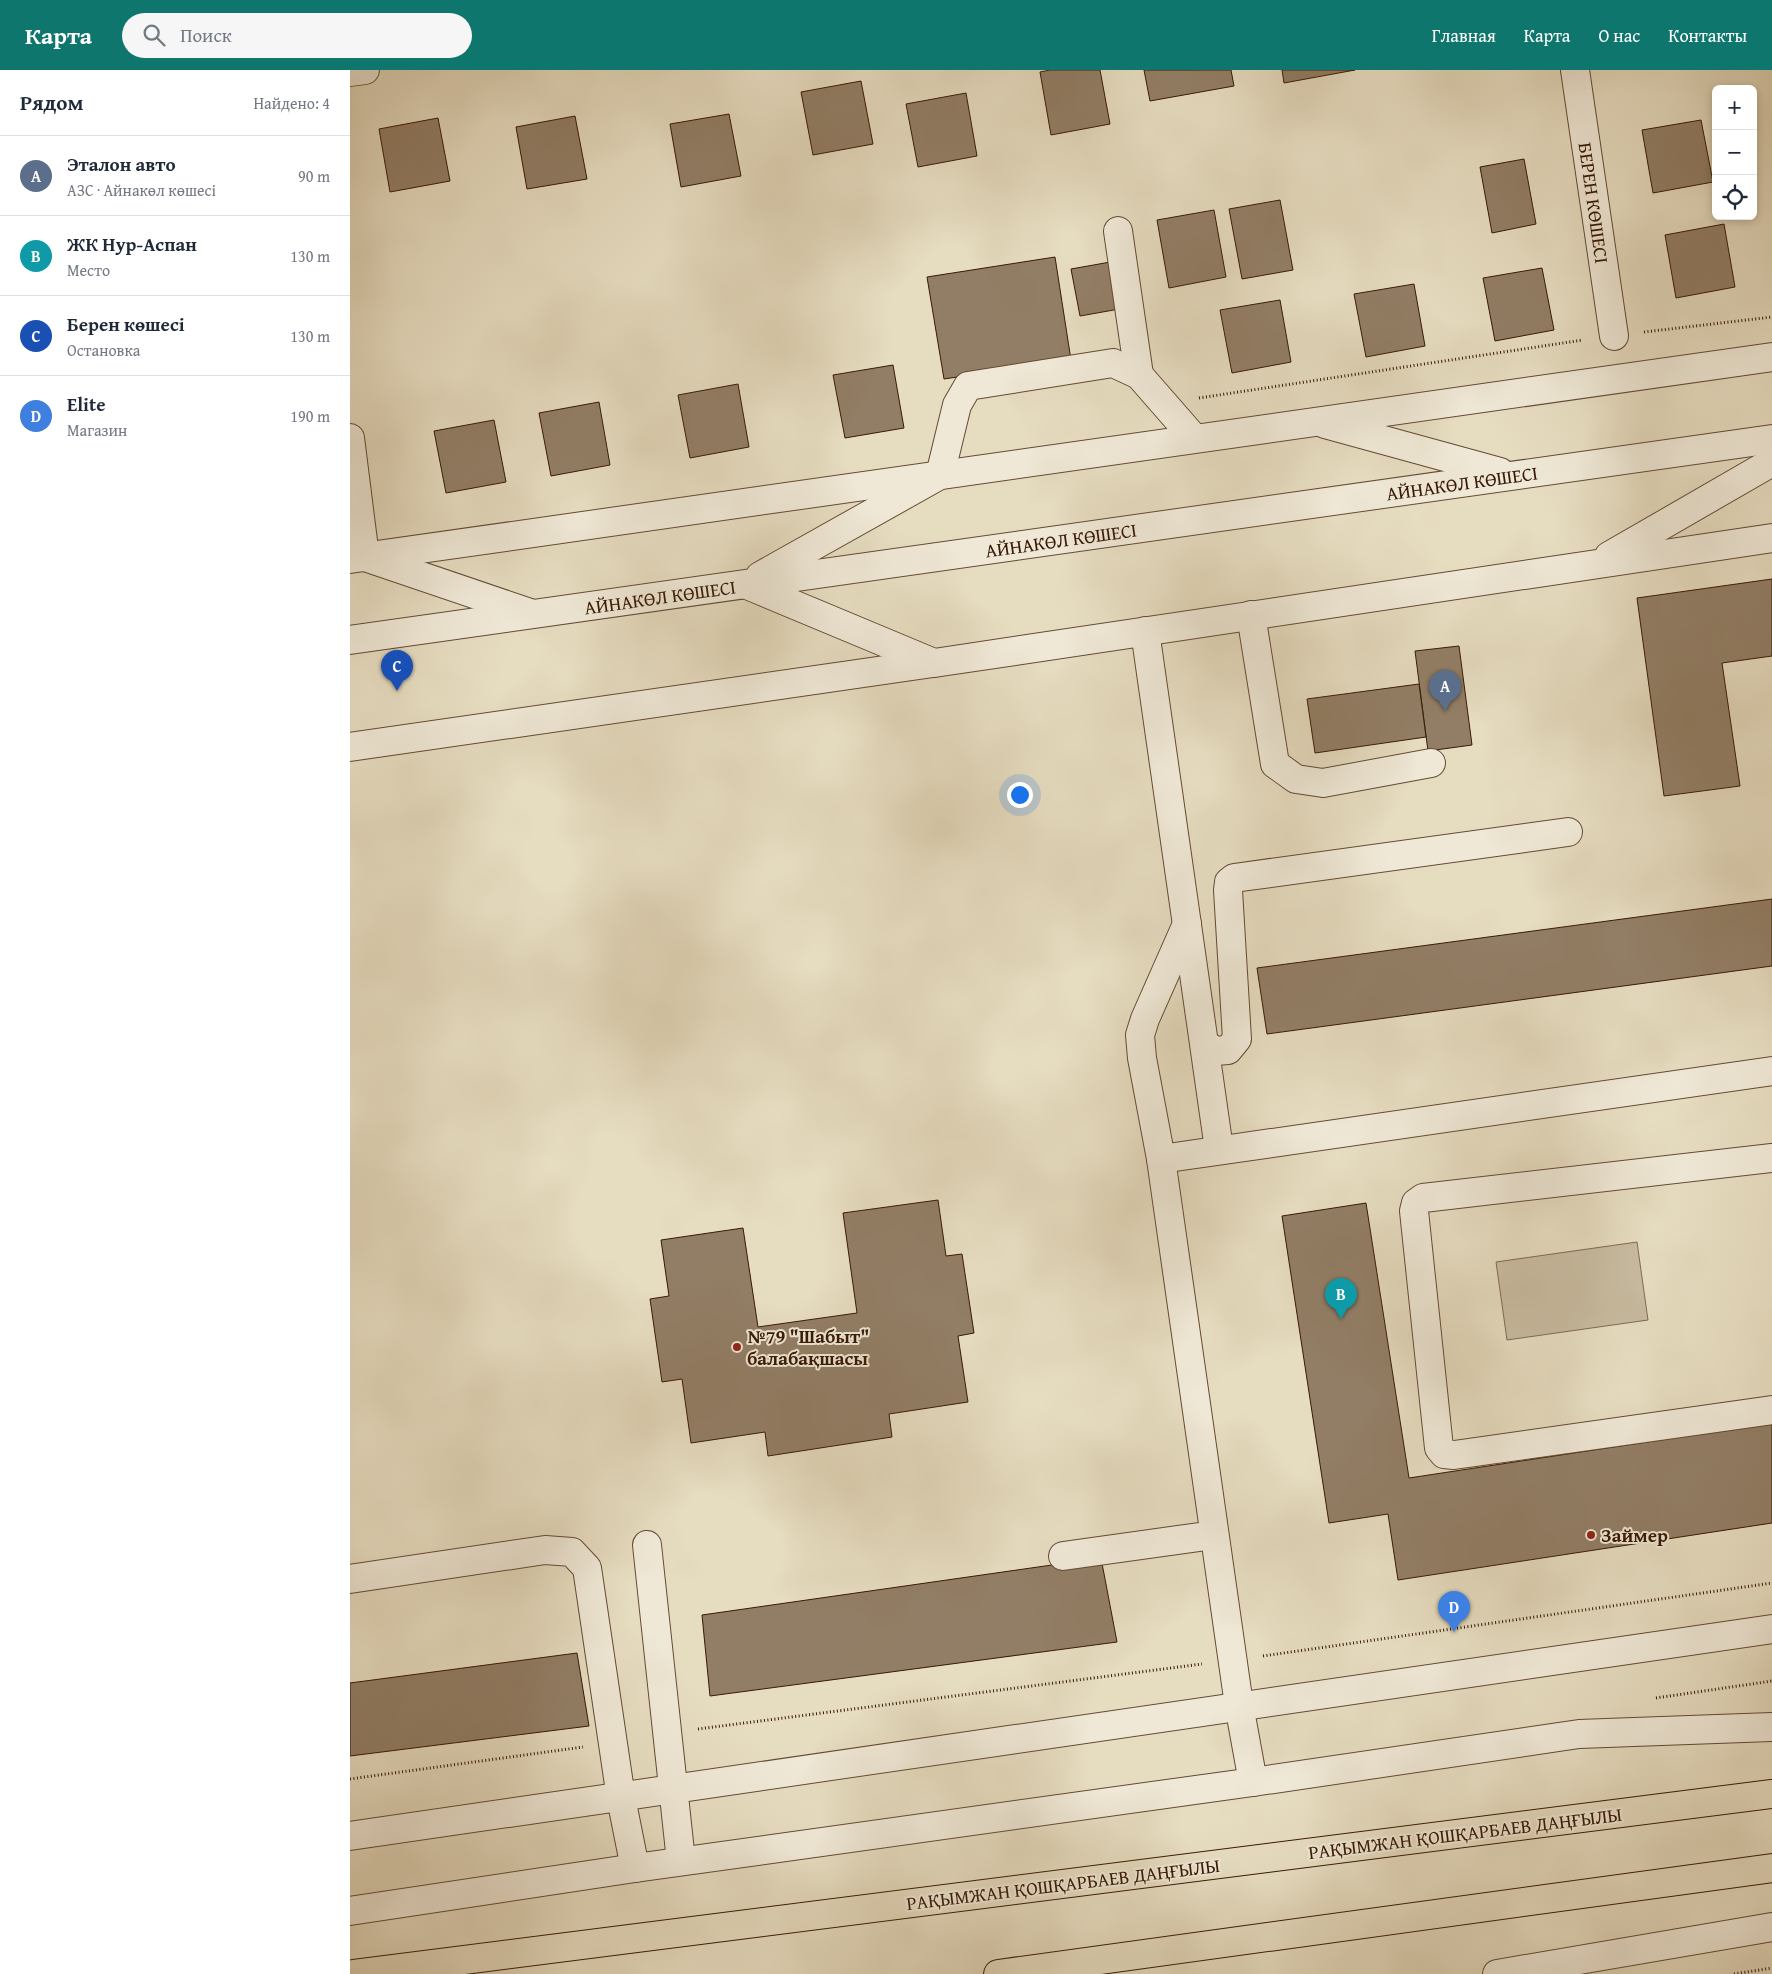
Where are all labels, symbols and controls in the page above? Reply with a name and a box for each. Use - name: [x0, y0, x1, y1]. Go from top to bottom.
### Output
- search box: [122, 13, 472, 58]
- text: Карта: [25, 18, 92, 53]
- icon: search: [140, 21, 168, 49]
- text: Поиск: [180, 21, 232, 49]
- text: Главная: [1432, 22, 1496, 49]
- text: Карта: [1524, 22, 1570, 49]
- text: О нас: [1598, 22, 1640, 49]
- text: Контакты: [1668, 22, 1747, 49]
- map controls: [1712, 85, 1757, 220]
- button: +: [1712, 85, 1757, 130]
- text: Рядом: [20, 87, 83, 118]
- text: Найдено: 4: [253, 91, 330, 115]
- button: −: [1712, 130, 1757, 175]
- street label: БЕРЕН КӨШЕСІ: [1572, 141, 1616, 265]
- text: Эталон авто: [67, 150, 176, 178]
- text: A: [31, 164, 41, 188]
- text: 90 m: [298, 164, 330, 188]
- button: locate: [1712, 175, 1757, 220]
- text: АЗС · Айнакөл көшесі: [67, 178, 216, 202]
- text: ЖК Нур-Аспан: [67, 230, 197, 258]
- text: B: [31, 244, 41, 268]
- text: 130 m: [290, 244, 330, 268]
- text: Место: [67, 258, 110, 282]
- text: Берен көшесі: [67, 310, 185, 338]
- text: C: [31, 324, 41, 348]
- text: 130 m: [290, 324, 330, 348]
- text: Остановка: [67, 338, 140, 362]
- text: Elite: [67, 390, 105, 418]
- text: D: [31, 404, 41, 428]
- text: 190 m: [290, 404, 330, 428]
- text: Магазин: [67, 418, 127, 442]
- street label: АЙНАКӨЛ КӨШЕСІ: [1384, 458, 1540, 507]
- street label: АЙНАКӨЛ КӨШЕСІ: [983, 515, 1139, 564]
- street label: АЙНАКӨЛ КӨШЕСІ: [582, 572, 738, 621]
- pin: C: [381, 650, 413, 691]
- pin: A: [1429, 670, 1461, 711]
- your location: [1007, 782, 1033, 808]
- pin: B: [1325, 1278, 1357, 1319]
- place label: №79 "Шабыт" балабақшасы: [747, 1322, 869, 1372]
- marker: №79 "Шабыт" балабақшасы: [731, 1341, 743, 1353]
- place label: Займер: [1601, 1521, 1668, 1549]
- marker: Займер: [1585, 1529, 1597, 1541]
- pin: D: [1438, 1591, 1470, 1632]
- street label: РАҚЫМЖАН ҚОШҚАРБАЕВ ДАҢҒЫЛЫ: [1307, 1800, 1624, 1866]
- street label: РАҚЫМЖАН ҚОШҚАРБАЕВ ДАҢҒЫЛЫ: [905, 1851, 1222, 1917]

